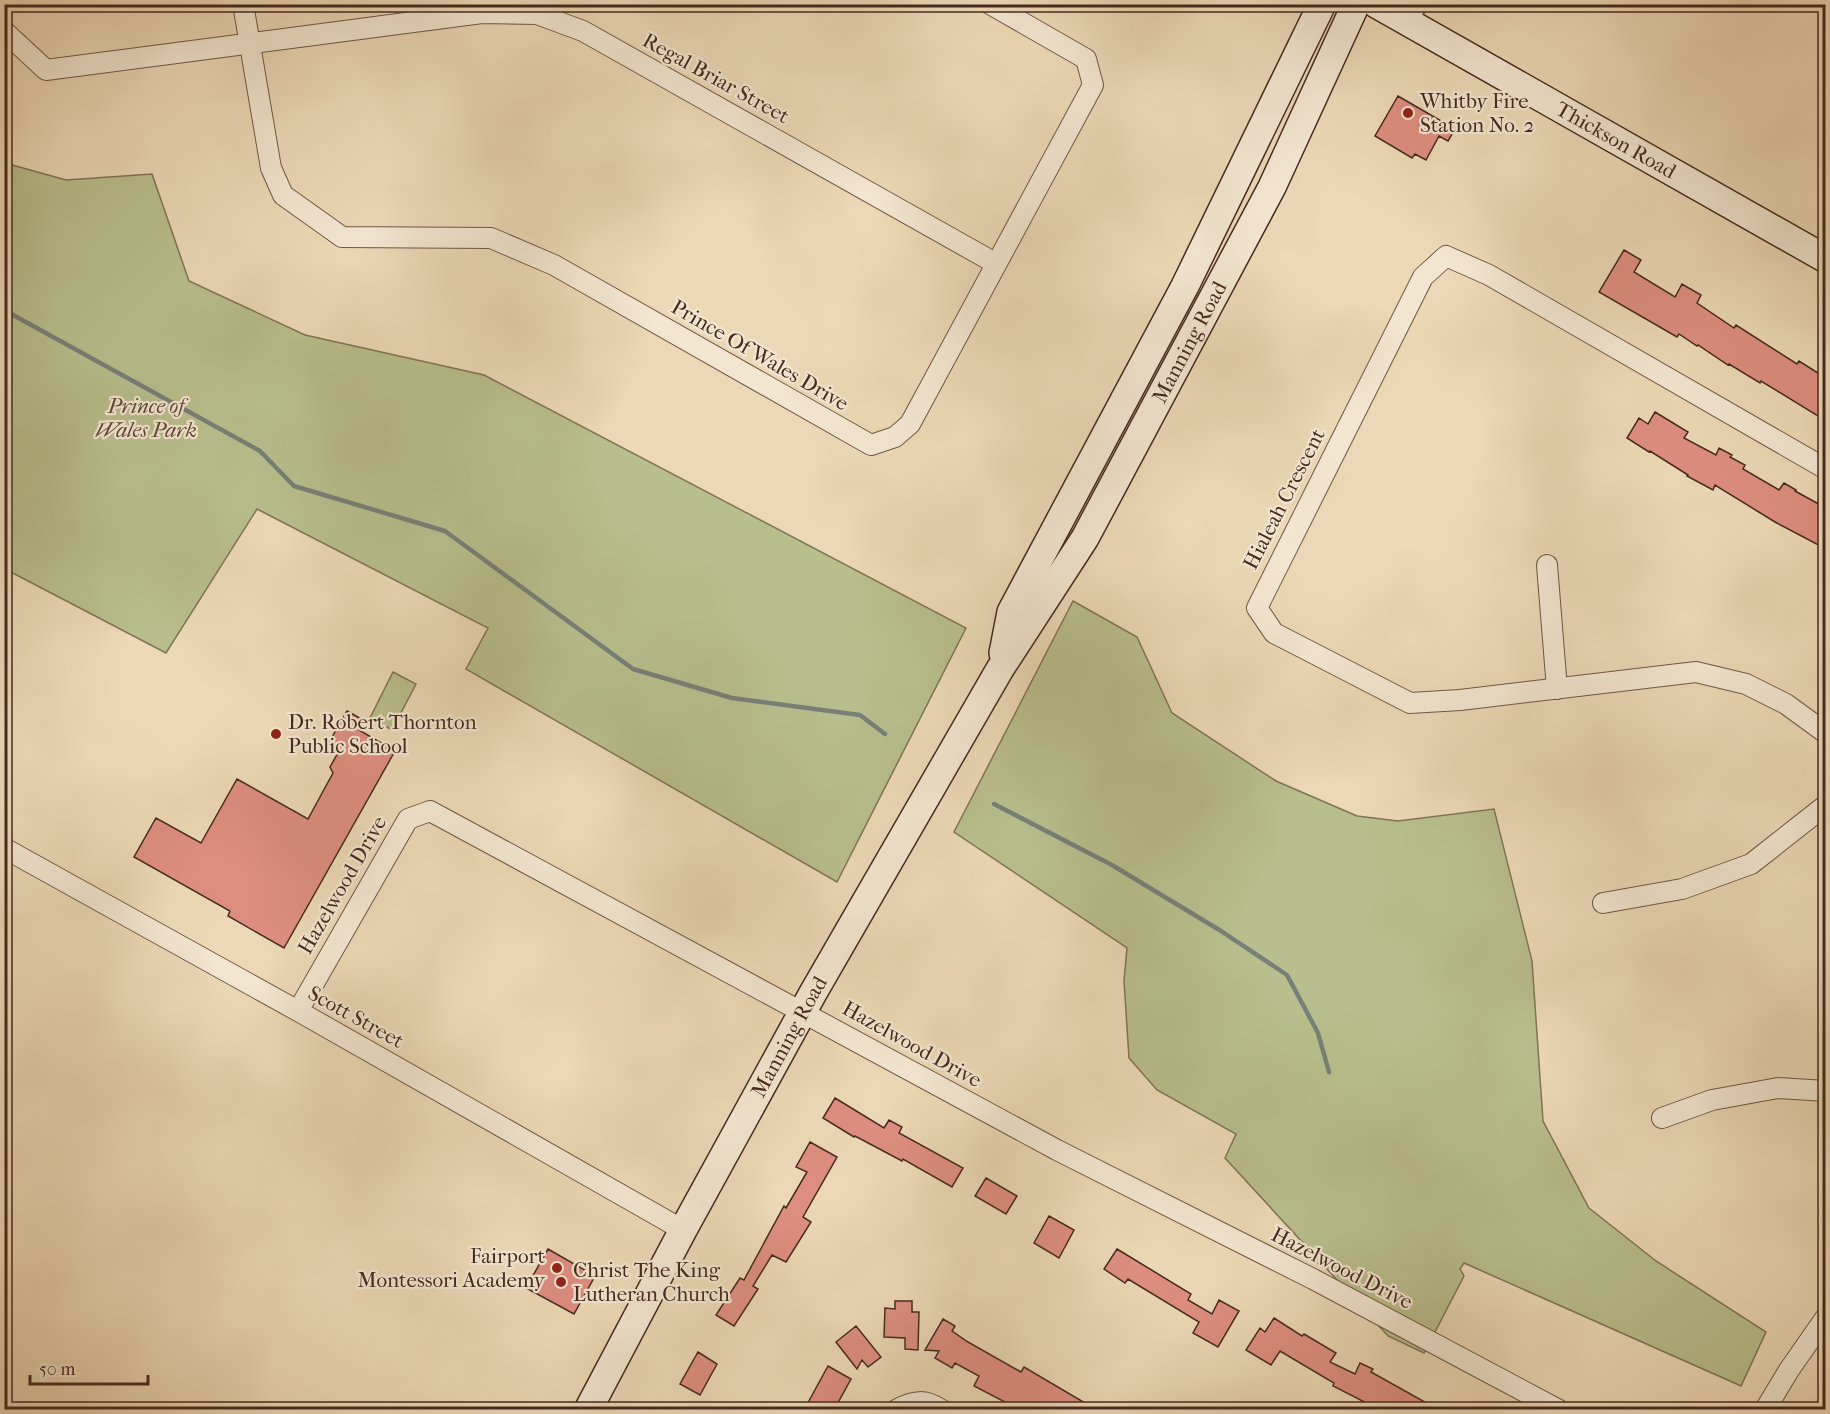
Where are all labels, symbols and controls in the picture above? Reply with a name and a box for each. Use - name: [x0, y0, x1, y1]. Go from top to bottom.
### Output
- street label: Regal Briar Street: [638, 28, 794, 128]
- place label: Whitby Fire Station No. 2: [1419, 89, 1535, 137]
- street label: Thickson Road: [1552, 97, 1681, 184]
- marker: Whitby Fire Station No. 2: [1401, 106, 1415, 120]
- street label: Manning Road: [1147, 277, 1232, 407]
- street label: Prince Of Wales Drive: [667, 294, 853, 416]
- park label: Prince of Wales Park: [95, 394, 197, 442]
- street label: Hialeah Crescent: [1238, 424, 1330, 573]
- place label: Dr. Robert Thornton Public School: [288, 710, 477, 758]
- marker: Dr. Robert Thornton Public School: [269, 727, 283, 741]
- street label: Hazelwood Drive: [293, 812, 391, 958]
- street label: Manning Road: [746, 972, 832, 1101]
- street label: Scott Street: [304, 981, 408, 1053]
- street label: Hazelwood Drive: [838, 996, 986, 1092]
- street label: Hazelwood Drive: [1267, 1222, 1417, 1314]
- place label: Fairport Montessori Academy: [358, 1244, 546, 1292]
- place label: Christ The King Lutheran Church: [573, 1258, 730, 1306]
- marker: Fairport Montessori Academy: [550, 1261, 564, 1275]
- marker: Christ The King Lutheran Church: [554, 1275, 568, 1289]
- scale bar: [30, 1348, 148, 1386]
- text: 50 m: [39, 1359, 76, 1380]

